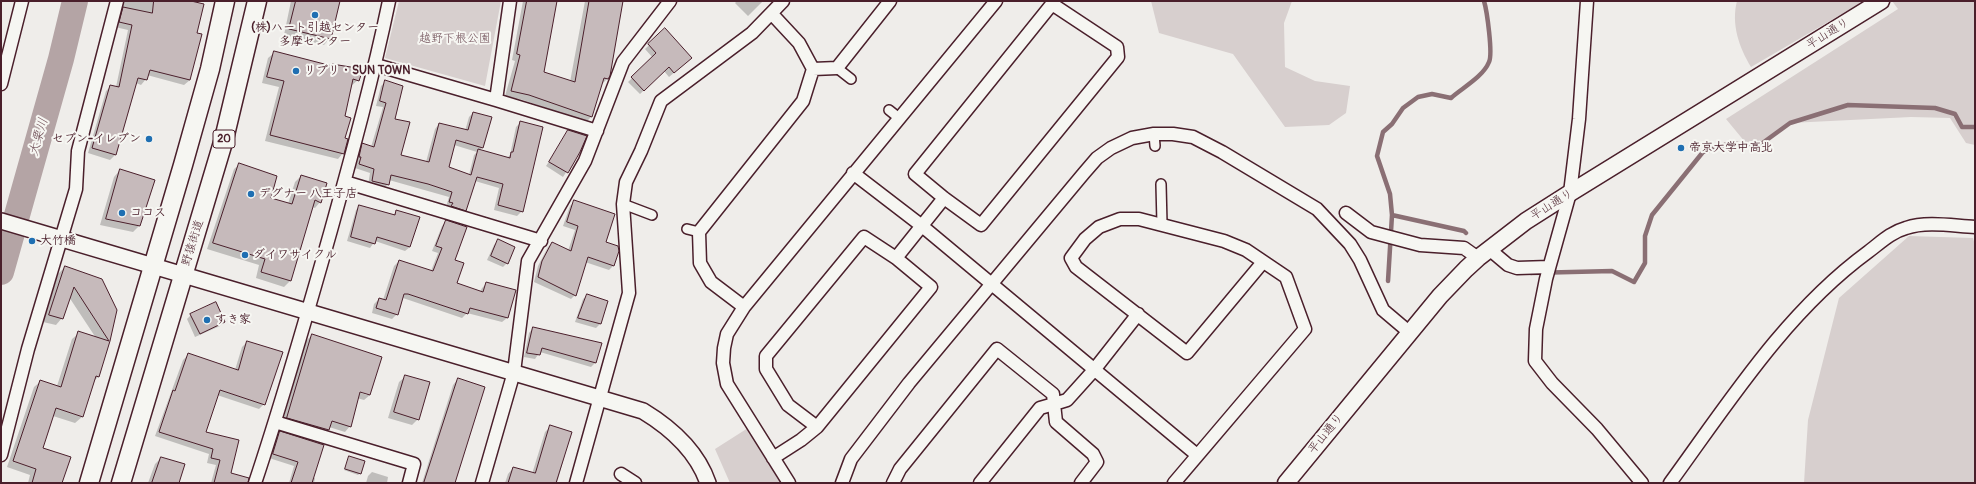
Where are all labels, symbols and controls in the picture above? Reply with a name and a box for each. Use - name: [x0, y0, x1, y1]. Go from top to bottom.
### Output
- marker: (株)ハート引越センター 多摩センター: [310, 10, 320, 20]
- street label: 平山通り: [1804, 15, 1852, 53]
- place label: (株)ハート引越センター 多摩センター: [251, 21, 379, 49]
- park label: 越野下根公園: [419, 32, 491, 46]
- place label: リブリ・SUN TOWN: [304, 64, 410, 78]
- marker: リブリ・SUN TOWN: [291, 66, 301, 76]
- water label: 大栗川: [26, 116, 52, 158]
- road number: 20: [213, 130, 235, 148]
- place label: セブン-イレブン: [52, 132, 141, 146]
- marker: セブン-イレブン: [144, 134, 154, 144]
- place label: 帝京大学中高北: [1689, 141, 1773, 155]
- marker: 帝京大学中高北: [1676, 143, 1686, 153]
- street label: 平山通り: [1528, 186, 1576, 224]
- place label: デグナー 八王子店: [259, 187, 358, 201]
- marker: デグナー 八王子店: [246, 189, 256, 199]
- place label: ココス: [130, 206, 166, 220]
- marker: ココス: [117, 208, 127, 218]
- street label: 野猿街道: [179, 218, 207, 268]
- place label: 大竹橋: [40, 234, 76, 248]
- marker: 大竹橋: [27, 236, 37, 246]
- place label: ダイワサイクル: [253, 248, 337, 262]
- marker: ダイワサイクル: [240, 250, 250, 260]
- place label: すき家: [215, 313, 251, 327]
- marker: すき家: [202, 315, 212, 325]
- street label: 平山通り: [1305, 411, 1347, 457]

